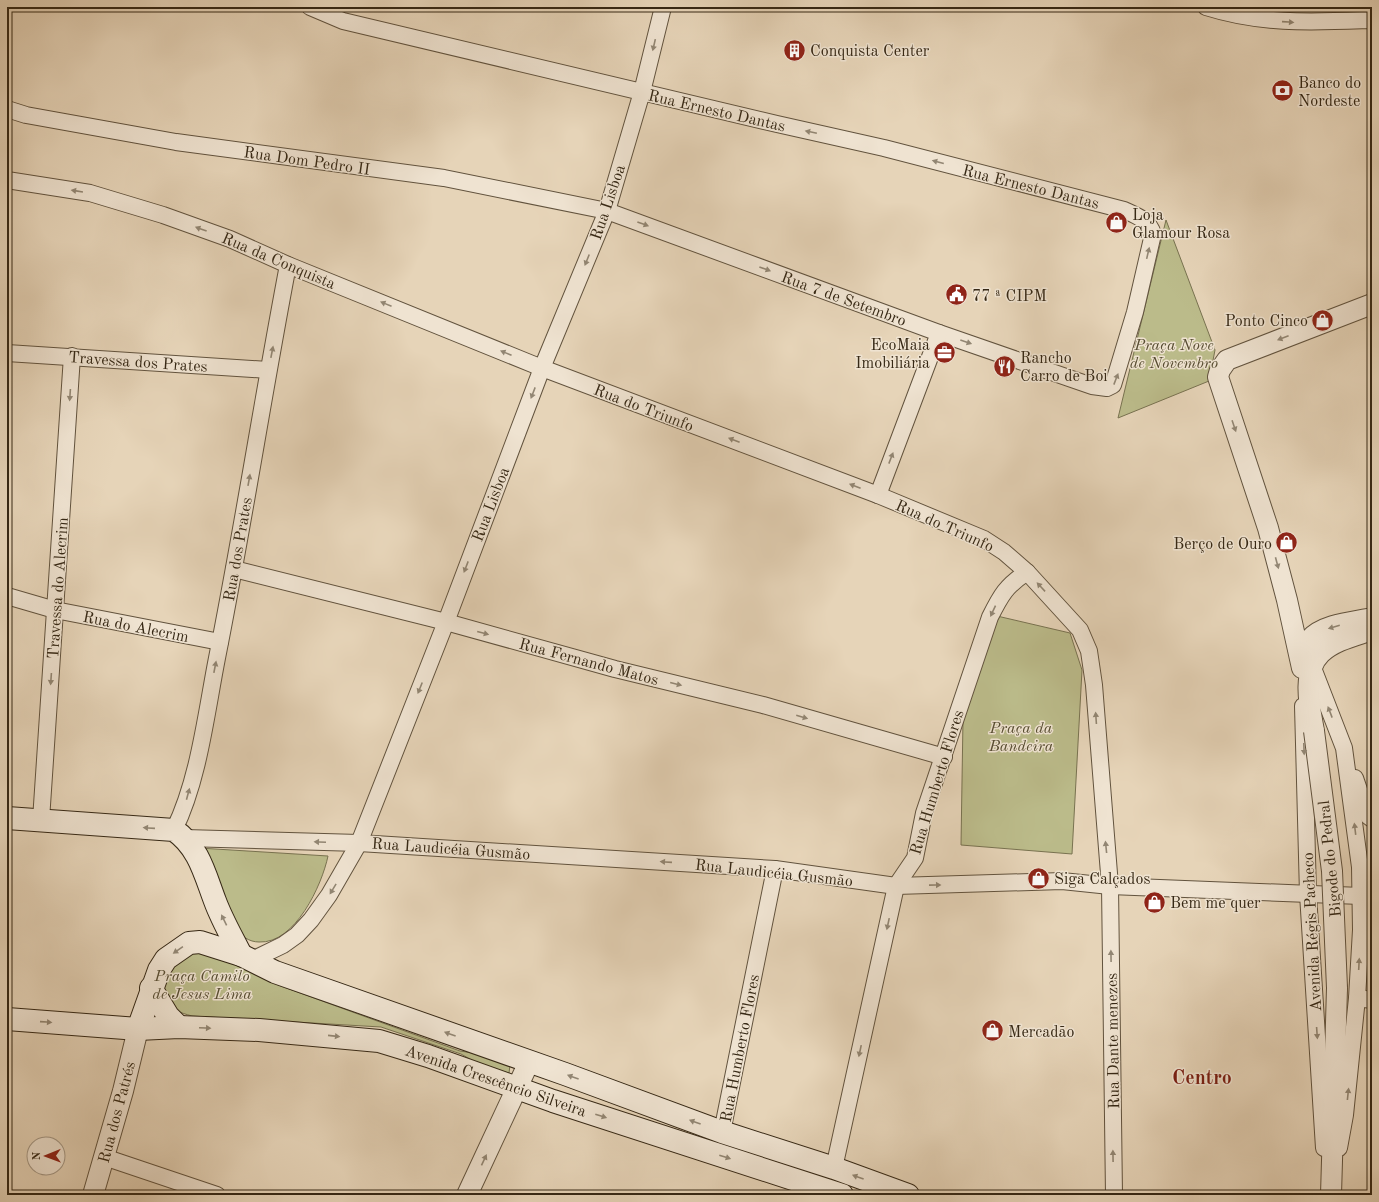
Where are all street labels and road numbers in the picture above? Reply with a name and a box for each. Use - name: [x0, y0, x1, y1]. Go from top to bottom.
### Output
- street label: Rua Ernesto Dantas: [646, 88, 787, 136]
- street label: Rua Dom Pedro II: [243, 145, 371, 179]
- street label: Rua Lisboa: [589, 163, 629, 242]
- street label: Rua Ernesto Dantas: [960, 163, 1101, 213]
- street label: Rua da Conquista: [219, 231, 337, 293]
- street label: Rua 7 de Setembro: [779, 270, 908, 330]
- street label: Travessa dos Prates: [68, 350, 208, 376]
- street label: Rua do Triunfo: [591, 382, 696, 435]
- street label: Rua Lisboa: [470, 465, 513, 544]
- street label: Rua dos Prates: [222, 496, 256, 603]
- street label: Rua do Triunfo: [893, 498, 996, 556]
- street label: Travessa do Alecrim: [46, 516, 72, 660]
- street label: Rua do Alecrim: [81, 610, 190, 646]
- street label: Rua Fernando Matos: [517, 637, 660, 689]
- street label: Rua Humberto Flores: [908, 708, 968, 857]
- street label: Bigode do Pedral: [1317, 800, 1345, 918]
- street label: Rua Laudicéia Gusmão: [371, 836, 531, 864]
- street label: Avenida Régis Pacheco: [1301, 852, 1325, 1012]
- street label: Rua Laudicéia Gusmão: [694, 858, 854, 890]
- street label: Rua Humberto Flores: [719, 973, 763, 1124]
- street label: Rua Dante menezes: [1105, 973, 1123, 1109]
- street label: Avenida Crescêncio Silveira: [403, 1043, 588, 1121]
- street label: Rua dos Patrés: [97, 1060, 139, 1165]

